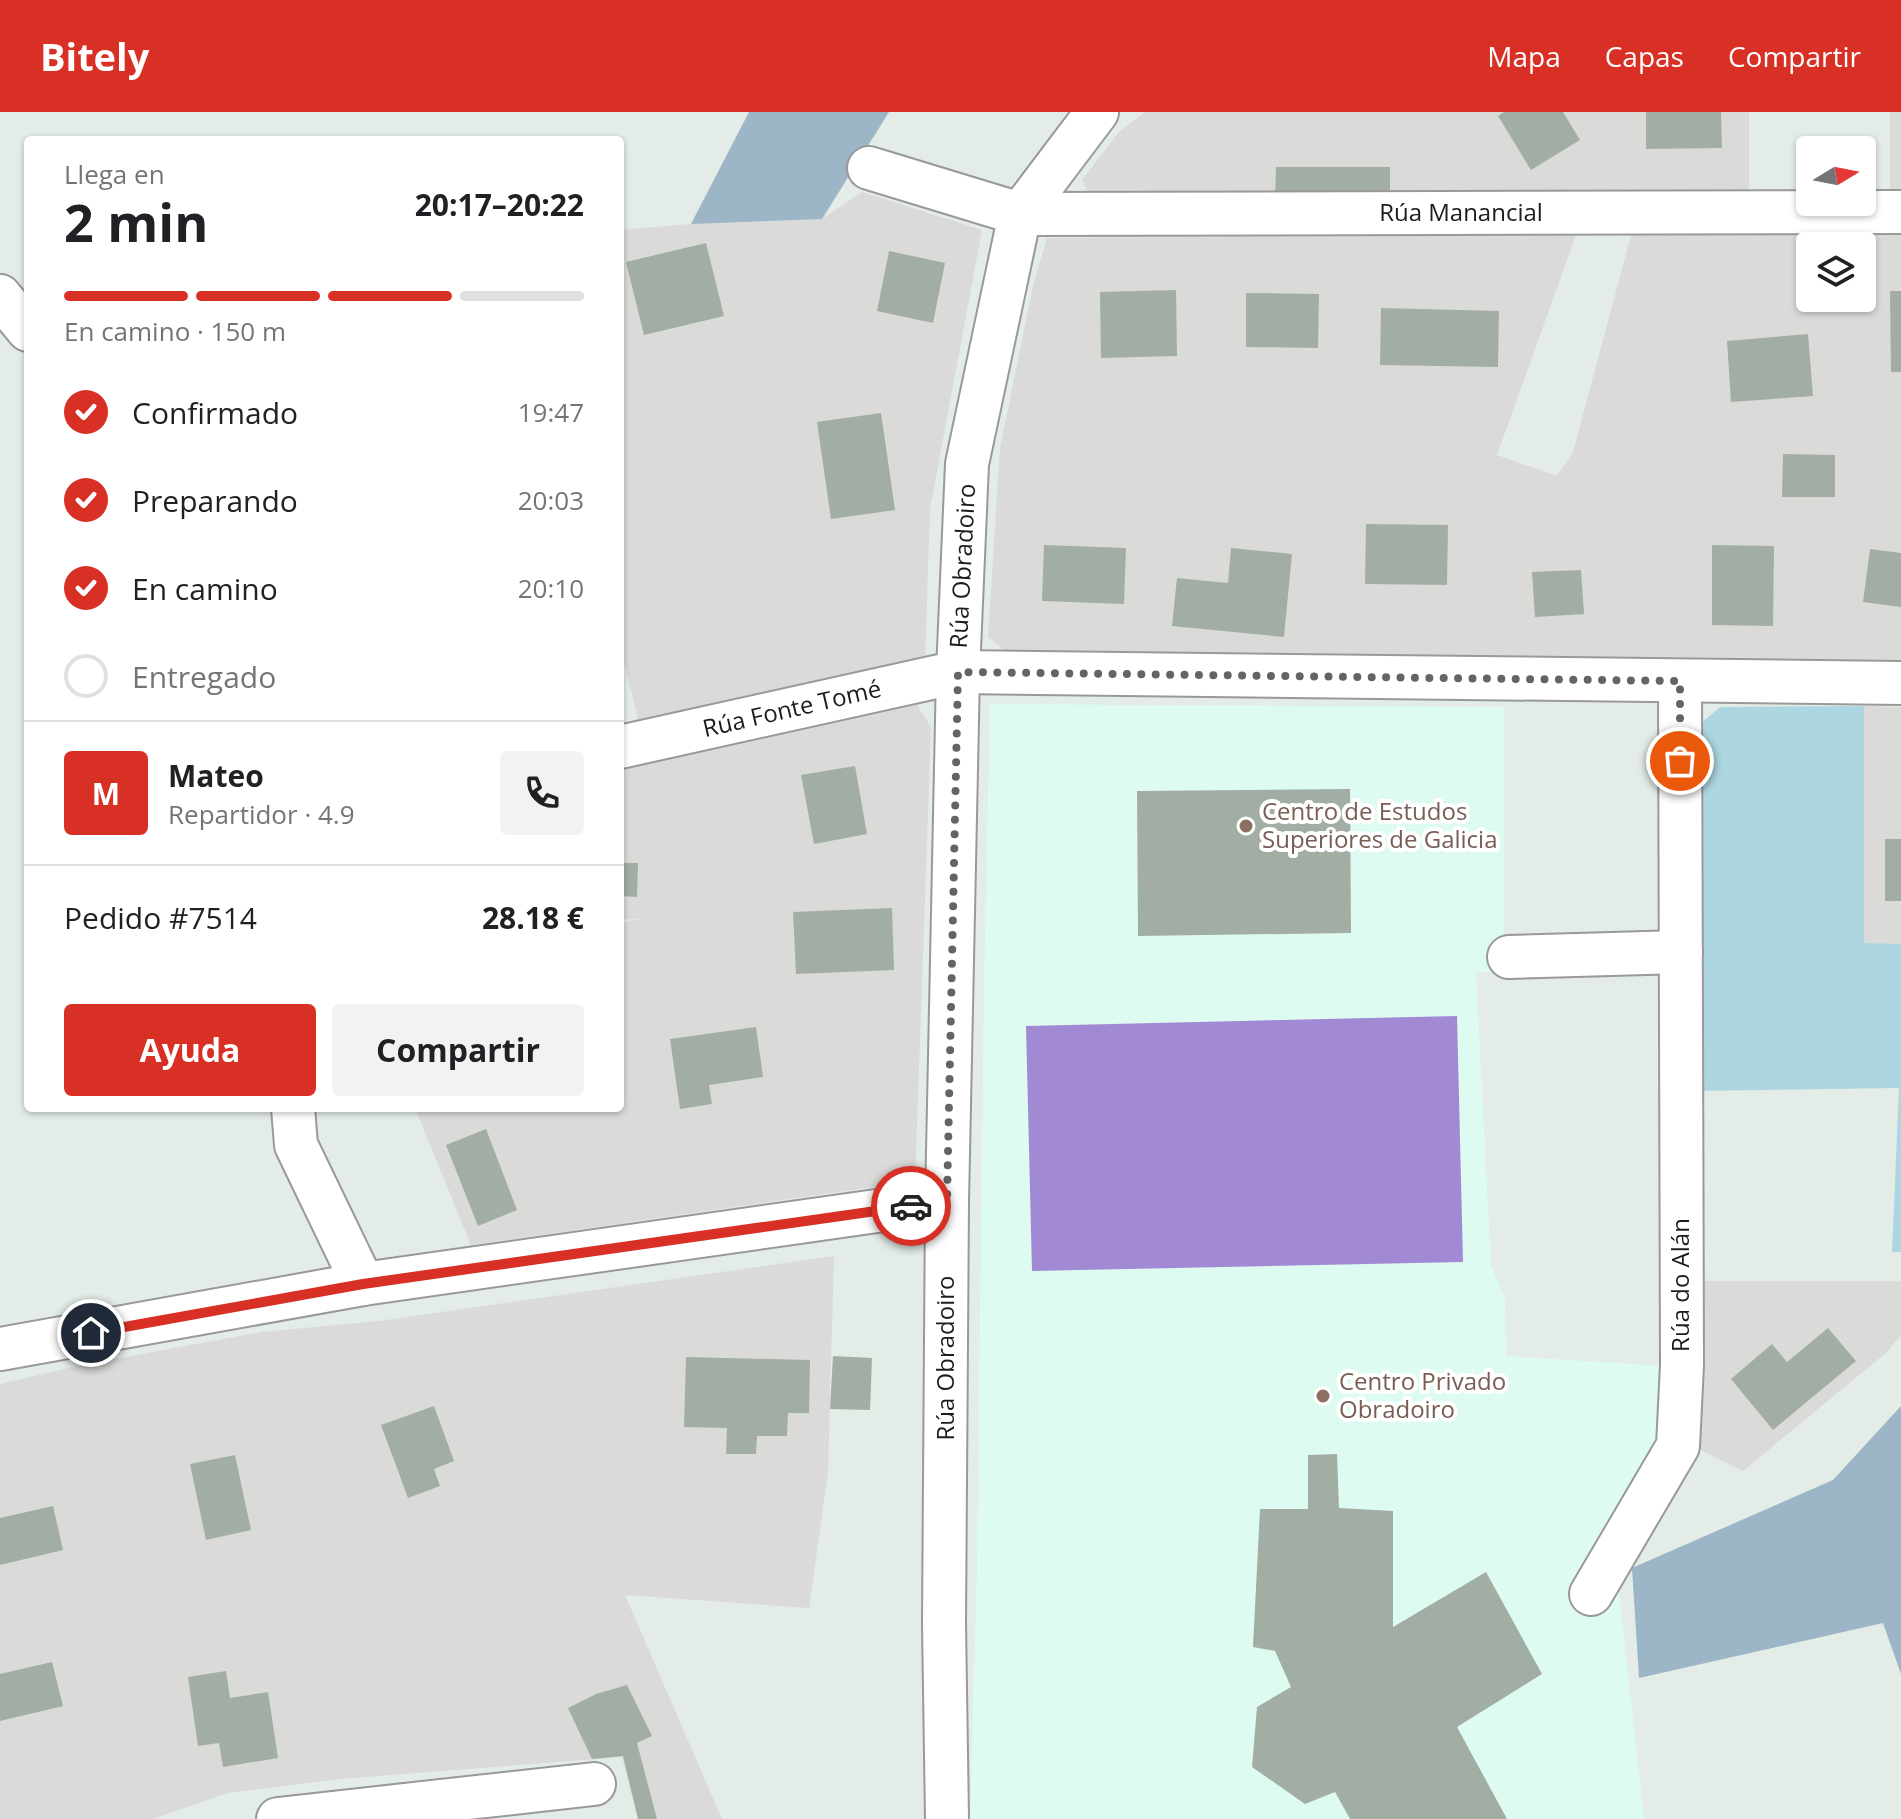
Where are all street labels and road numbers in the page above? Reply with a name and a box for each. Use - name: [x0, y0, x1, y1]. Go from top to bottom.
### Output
- street label: Rúa Manancial: [1379, 195, 1543, 228]
- street label: Rúa Obradoiro: [941, 483, 982, 649]
- street label: Rúa Fonte Tomé: [699, 671, 884, 744]
- street label: Rúa do Alán: [1663, 1218, 1696, 1352]
- street label: Rúa Obradoiro: [928, 1275, 961, 1441]

